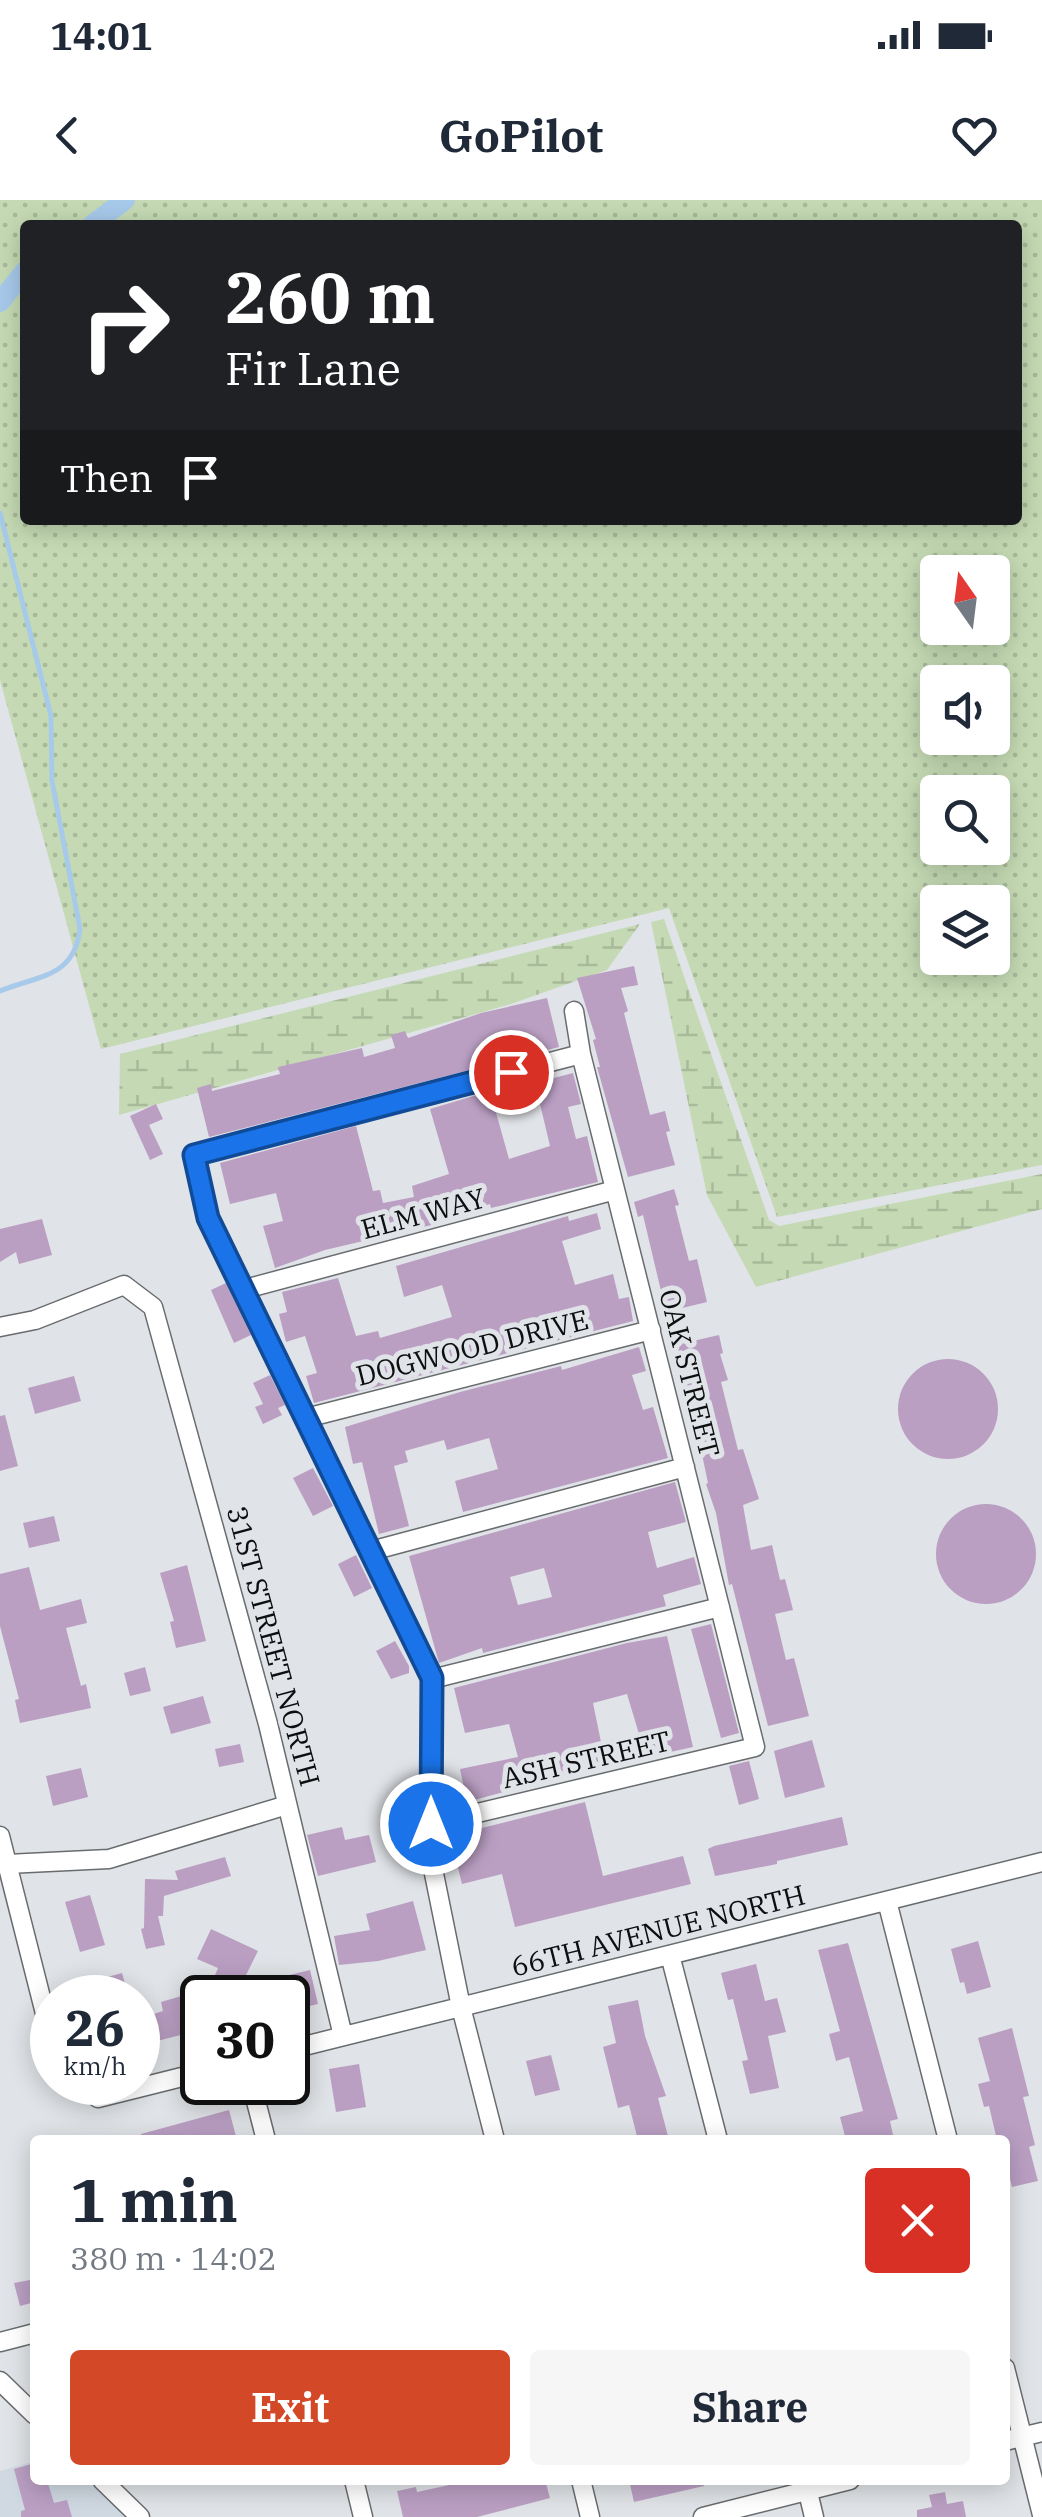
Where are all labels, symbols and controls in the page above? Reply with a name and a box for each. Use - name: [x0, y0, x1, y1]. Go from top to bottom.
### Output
- text: 14:01: [50, 11, 153, 60]
- text: GoPilot: [439, 106, 603, 164]
- icon: back: [40, 108, 95, 163]
- icon: heart: [947, 108, 1002, 163]
- text: 260 m: [225, 251, 435, 342]
- icon: right: [60, 260, 190, 390]
- text: Fir Lane: [225, 339, 401, 397]
- icon: arrive: [173, 450, 228, 505]
- text: Then: [60, 453, 153, 502]
- north arrow: [920, 555, 1010, 645]
- map controls: [920, 555, 1010, 975]
- button: sound: [920, 665, 1010, 755]
- button: search: [920, 775, 1010, 865]
- button: layers: [920, 885, 1010, 975]
- pin: [469, 1030, 554, 1115]
- icon: arrive: [484, 1045, 539, 1100]
- street label: ELM WAY: [357, 1179, 489, 1247]
- street label: OAK STREET: [651, 1285, 729, 1461]
- street label: DOGWOOD DRIVE: [352, 1300, 592, 1394]
- street label: 31ST STREET NORTH: [219, 1502, 329, 1790]
- street label: ASH STREET: [498, 1722, 674, 1796]
- position arrow: [379, 1772, 483, 1876]
- street label: 66TH AVENUE NORTH: [507, 1876, 809, 1984]
- speed limit sign: 30: [180, 1975, 310, 2105]
- text: 26: [65, 1995, 125, 2060]
- text: km/h: [63, 2049, 127, 2082]
- text: 1 min: [70, 2160, 238, 2239]
- button: close: [865, 2168, 970, 2273]
- text: 380 m · 14:02: [70, 2237, 277, 2279]
- button: Exit: [70, 2350, 510, 2465]
- button: Share: [530, 2350, 970, 2465]

